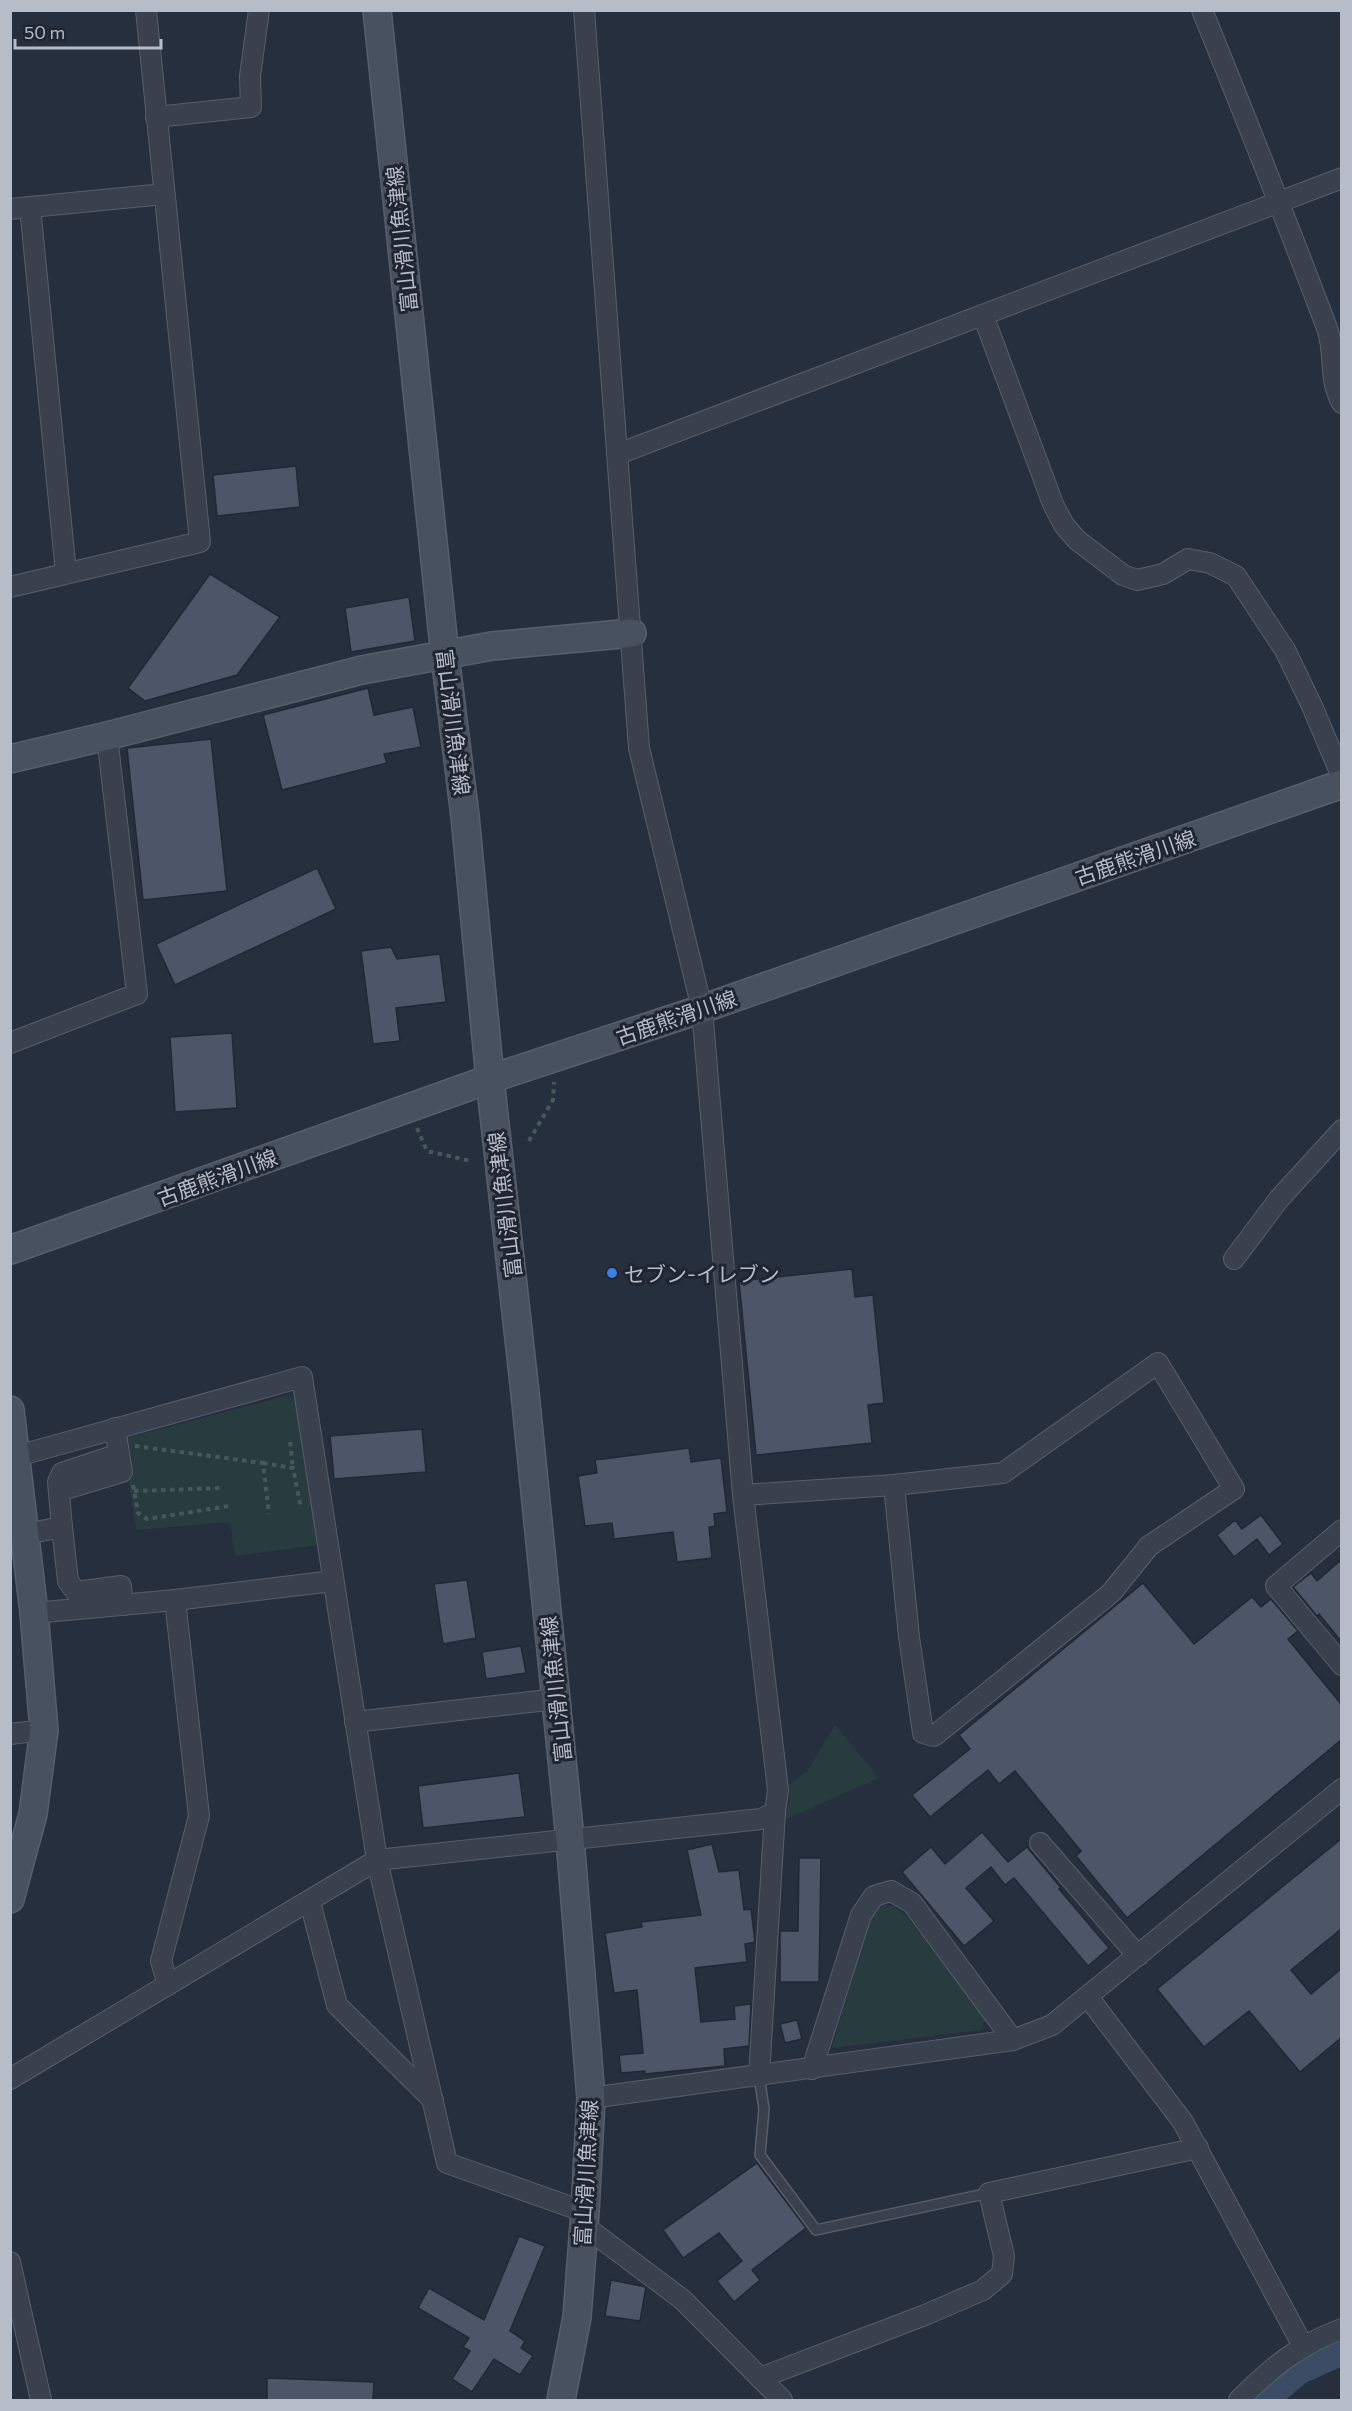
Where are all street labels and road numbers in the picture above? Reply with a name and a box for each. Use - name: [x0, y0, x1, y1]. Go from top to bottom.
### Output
- street label: 富山滑川魚津線: [381, 165, 421, 313]
- street label: 富山滑川魚津線: [433, 648, 475, 796]
- street label: 古鹿熊滑川線: [1071, 825, 1199, 889]
- street label: 古鹿熊滑川線: [612, 985, 740, 1049]
- street label: 富山滑川魚津線: [483, 1131, 525, 1279]
- street label: 古鹿熊滑川線: [154, 1144, 280, 1210]
- street label: 富山滑川魚津線: [535, 1615, 575, 1763]
- street label: 富山滑川魚津線: [569, 2099, 601, 2247]

